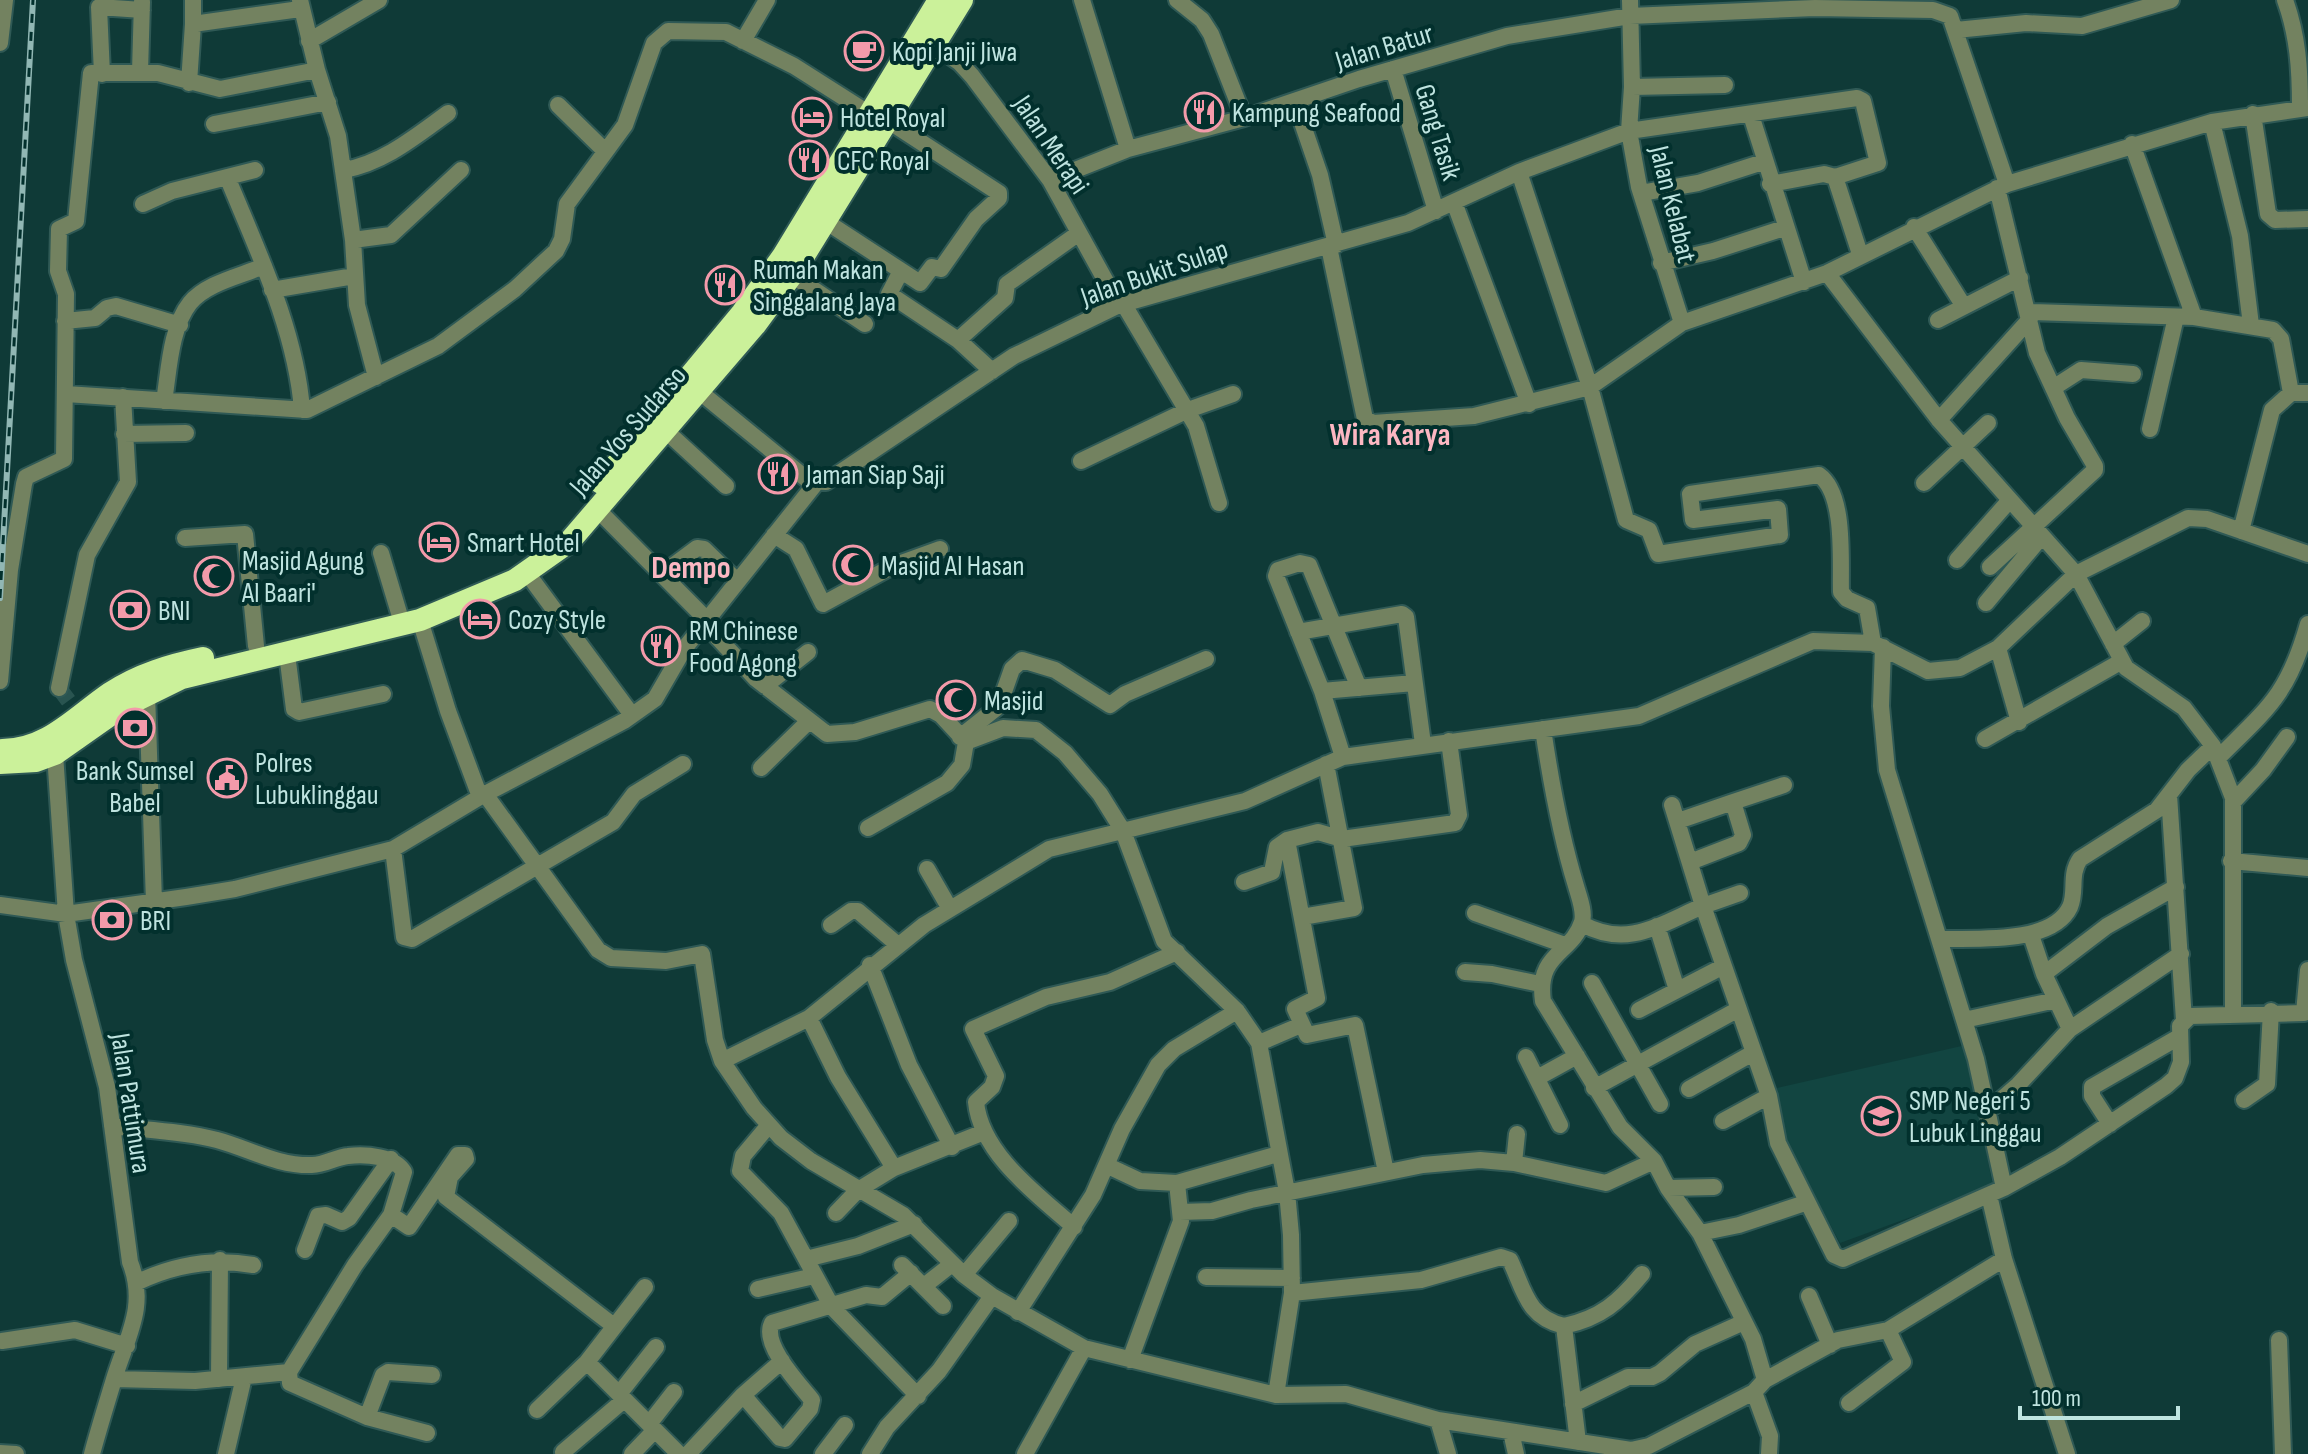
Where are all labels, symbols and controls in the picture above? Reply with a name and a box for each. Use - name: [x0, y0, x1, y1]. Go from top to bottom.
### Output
- street label: Jalan Batur: [1331, 17, 1437, 78]
- cafe icon: Kopi Janji Jiwa: [843, 30, 885, 72]
- place label: Kopi Janji Jiwa: [892, 36, 1017, 69]
- street label: Gang Tasik: [1407, 81, 1468, 185]
- street label: Jalan Merapi: [1005, 88, 1096, 200]
- restaurant icon: Kampung Seafood: [1183, 91, 1225, 133]
- hotel icon: Hotel Royal: [791, 96, 833, 138]
- place label: Kampung Seafood: [1232, 97, 1401, 130]
- place label: Hotel Royal: [840, 102, 945, 135]
- restaurant icon: CFC Royal: [788, 139, 830, 181]
- street label: Jalan Kelabat: [1642, 142, 1703, 266]
- place label: CFC Royal: [837, 145, 930, 178]
- street label: Jalan Bukit Sulap: [1076, 233, 1232, 314]
- place label: Rumah Makan Singgalang Jaya: [753, 254, 896, 319]
- restaurant icon: Rumah Makan Singgalang Jaya: [704, 264, 746, 306]
- street label: Jalan Yos Sudarso: [562, 359, 693, 503]
- district label: Wira Karya: [1329, 416, 1451, 455]
- restaurant icon: Jaman Siap Saji: [757, 453, 799, 495]
- place label: Jaman Siap Saji: [805, 459, 945, 492]
- hotel icon: Smart Hotel: [418, 521, 460, 563]
- place label: Smart Hotel: [467, 527, 580, 560]
- mosque icon: Masjid Al Hasan: [832, 544, 874, 586]
- place label: Masjid Agung Al Baari': [241, 545, 364, 610]
- district label: Dempo: [651, 549, 731, 588]
- place label: Masjid Al Hasan: [881, 550, 1025, 583]
- mosque icon: Masjid Agung Al Baari': [193, 555, 235, 597]
- bank icon: BNI: [109, 589, 151, 631]
- place label: BNI: [158, 595, 190, 628]
- hotel icon: Cozy Style: [459, 598, 501, 640]
- place label: Cozy Style: [508, 604, 606, 637]
- place label: RM Chinese Food Agong: [689, 615, 798, 680]
- restaurant icon: RM Chinese Food Agong: [640, 625, 682, 667]
- mosque icon: Masjid: [935, 679, 977, 721]
- place label: Masjid: [984, 685, 1043, 718]
- bank icon: Bank Sumsel Babel: [114, 707, 156, 749]
- place label: Polres Lubuklinggau: [255, 747, 379, 812]
- place label: Bank Sumsel Babel: [76, 755, 194, 820]
- public building icon: Polres Lubuklinggau: [206, 757, 248, 799]
- bank icon: BRI: [91, 899, 133, 941]
- place label: BRI: [140, 905, 171, 938]
- street label: Jalan Pattimura: [103, 1030, 158, 1176]
- place label: SMP Negeri 5 Lubuk Linggau: [1909, 1085, 2042, 1150]
- school or university icon: SMP Negeri 5 Lubuk Linggau: [1860, 1095, 1902, 1137]
- scale bar: [2020, 1370, 2178, 1420]
- text: 100 m: [2032, 1384, 2081, 1413]

